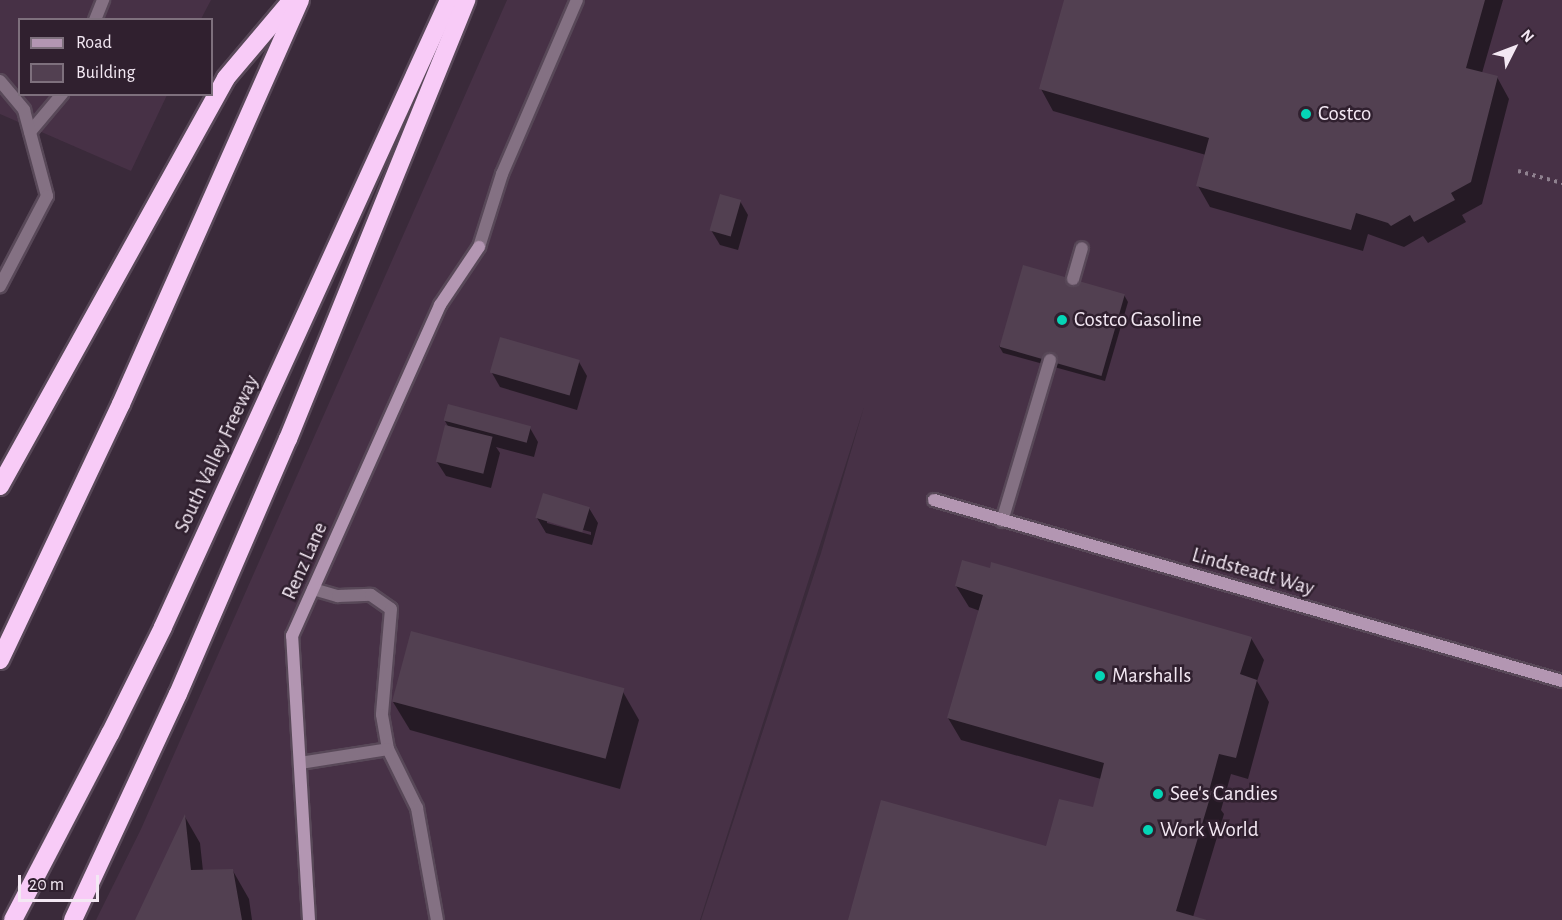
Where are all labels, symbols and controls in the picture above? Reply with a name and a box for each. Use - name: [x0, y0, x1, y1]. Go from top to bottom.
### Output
- legend: [18, 18, 213, 96]
- north arrow: [1484, 18, 1544, 78]
- text: N: [1518, 26, 1537, 45]
- text: Road: [76, 34, 112, 52]
- text: Building: [76, 64, 135, 82]
- place label: Costco: [1318, 101, 1371, 127]
- marker: Costco: [1299, 107, 1313, 121]
- place label: Costco Gasoline: [1074, 307, 1202, 333]
- marker: Costco Gasoline: [1055, 313, 1069, 327]
- street label: South Valley Freeway: [169, 371, 265, 537]
- street label: Renz Lane: [277, 518, 333, 604]
- street label: Lindsteadt Way: [1189, 543, 1317, 601]
- place label: Marshalls: [1112, 663, 1191, 689]
- marker: Marshalls: [1093, 669, 1107, 683]
- place label: See's Candies: [1170, 781, 1278, 807]
- marker: See's Candies: [1151, 787, 1165, 801]
- place label: Work World: [1160, 817, 1259, 843]
- marker: Work World: [1141, 823, 1155, 837]
- scale bar: [21, 863, 102, 901]
- text: 20 m: [29, 876, 64, 894]

